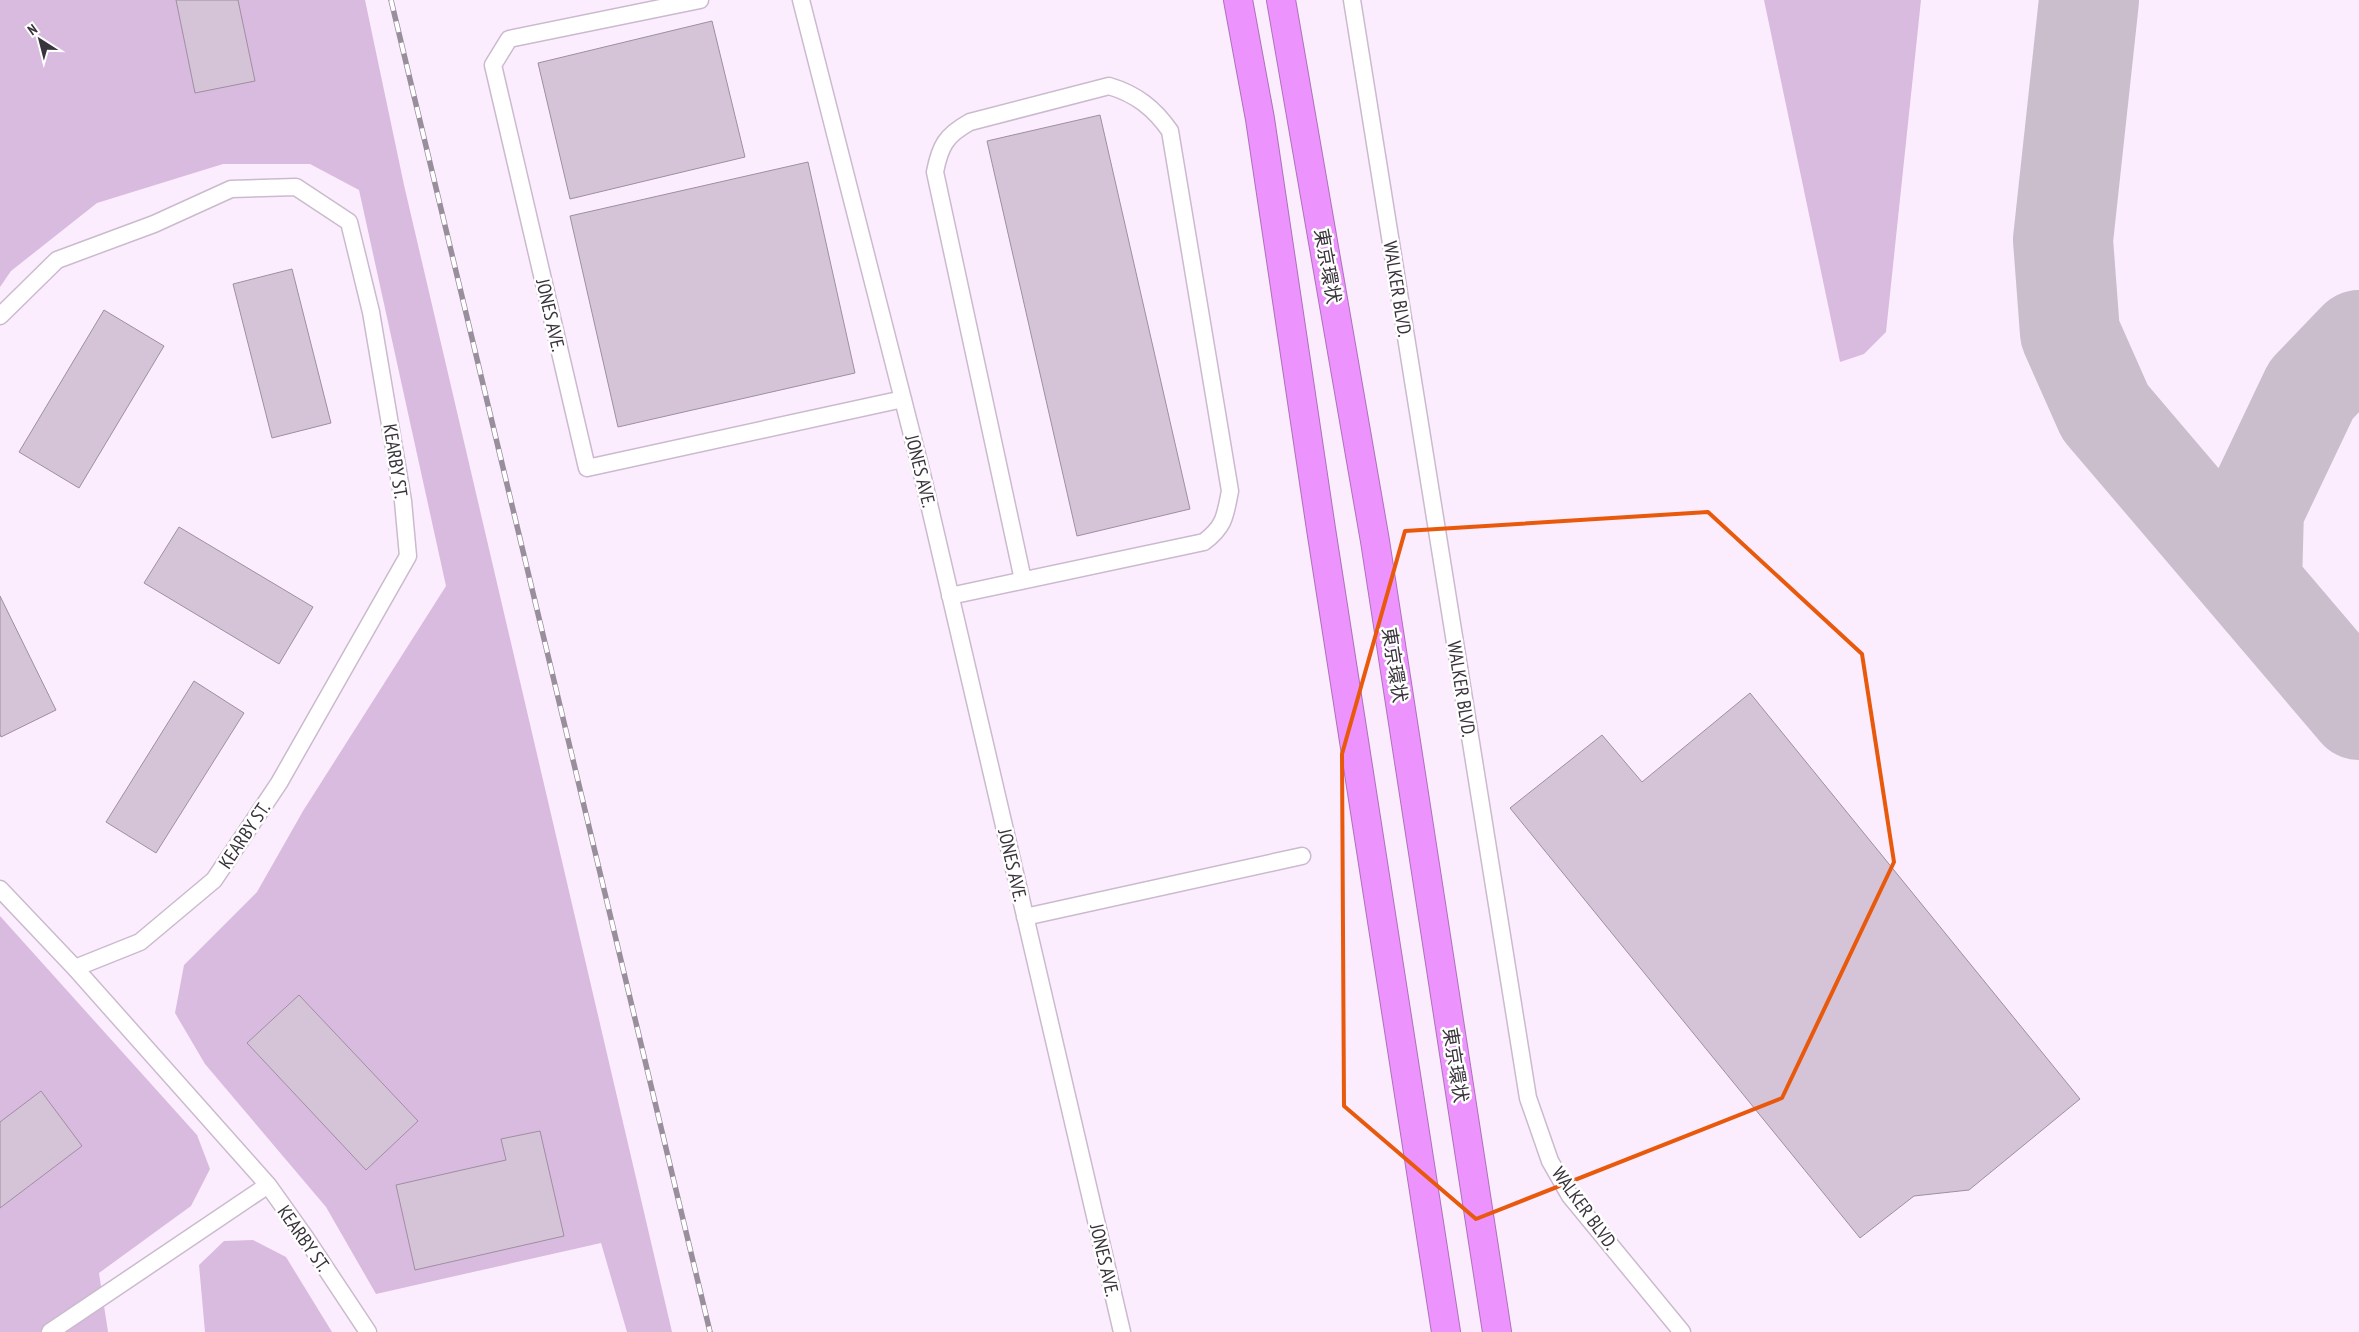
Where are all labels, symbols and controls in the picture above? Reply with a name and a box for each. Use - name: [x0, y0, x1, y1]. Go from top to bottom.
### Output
- north arrow: [15, 15, 65, 65]
- text: N: [24, 20, 41, 39]
- street label: 東京環状: [1310, 226, 1346, 306]
- street label: WALKER BLVD.: [1379, 239, 1417, 339]
- street label: JONES AVE.: [531, 275, 571, 354]
- street label: KEARBY ST.: [378, 422, 414, 500]
- street label: JONES AVE.: [900, 431, 942, 510]
- street label: 東京環状: [1377, 626, 1413, 704]
- street label: WALKER BLVD.: [1443, 639, 1481, 739]
- street label: KEARBY ST.: [213, 797, 275, 873]
- street label: JONES AVE.: [993, 825, 1033, 904]
- street label: 東京環状: [1438, 1026, 1474, 1104]
- street label: WALKER BLVD.: [1547, 1162, 1623, 1254]
- street label: KEARBY ST.: [273, 1200, 335, 1276]
- street label: JONES AVE.: [1085, 1220, 1125, 1299]

